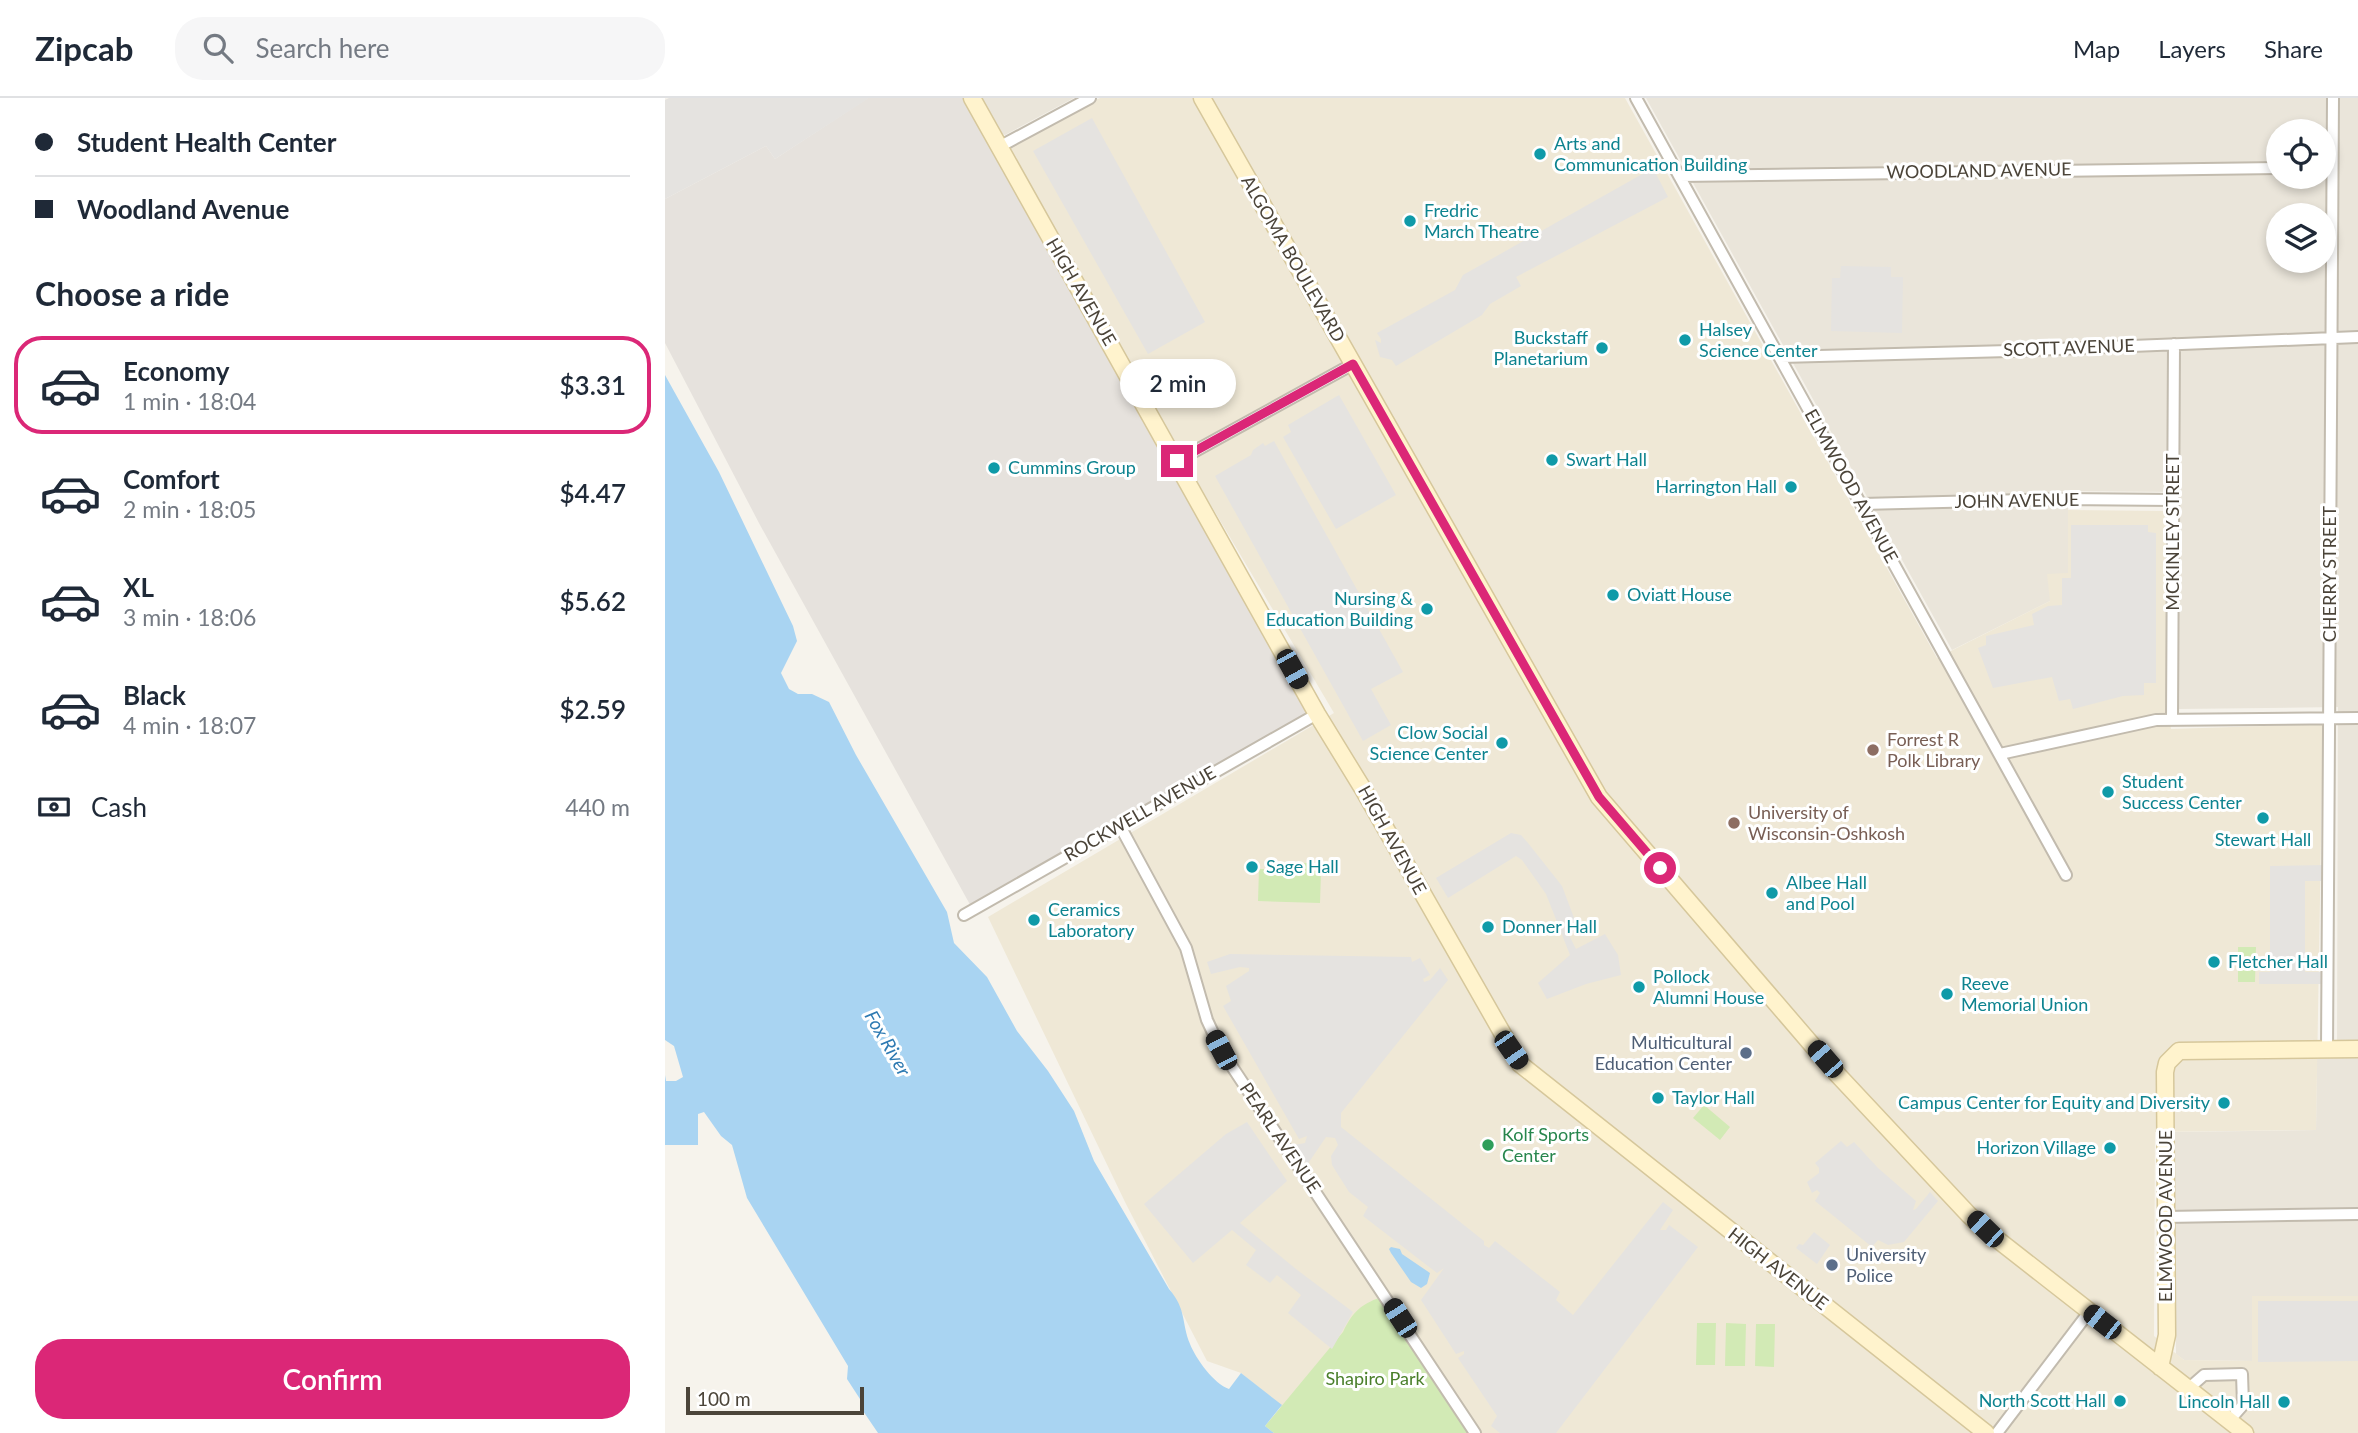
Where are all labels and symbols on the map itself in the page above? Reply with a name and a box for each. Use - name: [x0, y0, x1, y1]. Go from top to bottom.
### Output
- place label: Arts and Communication Building: [1554, 132, 1747, 175]
- marker: Arts and Communication Building: [1532, 146, 1548, 162]
- street label: WOODLAND AVENUE: [1886, 157, 2072, 183]
- street label: ALGOMA BOULEVARD: [1237, 171, 1351, 346]
- place label: Fredric March Theatre: [1424, 199, 1539, 242]
- marker: Fredric March Theatre: [1402, 213, 1418, 229]
- street label: HIGH AVENUE: [1042, 234, 1122, 349]
- place label: Halsey Science Center: [1699, 318, 1818, 361]
- place label: Buckstaff Planetarium: [1493, 326, 1588, 369]
- marker: Halsey Science Center: [1677, 332, 1693, 348]
- street label: SCOTT AVENUE: [2003, 334, 2135, 360]
- marker: Buckstaff Planetarium: [1594, 340, 1610, 356]
- callout: 2 min: [1119, 360, 1235, 408]
- street label: ELMWOOD AVENUE: [1800, 405, 1903, 566]
- route end: [1161, 445, 1193, 477]
- place label: Swart Hall: [1566, 448, 1647, 470]
- marker: Swart Hall: [1544, 452, 1560, 468]
- street label: MCKINLEY STREET: [2161, 453, 2183, 611]
- place label: Cummins Group: [1008, 456, 1136, 478]
- marker: Cummins Group: [986, 460, 1002, 476]
- place label: Harrington Hall: [1656, 475, 1777, 497]
- marker: Harrington Hall: [1783, 479, 1799, 495]
- street label: JOHN AVENUE: [1954, 488, 2080, 512]
- street label: CHERRY STREET: [2318, 505, 2340, 642]
- place label: Oviatt House: [1627, 583, 1732, 605]
- place label: Nursing & Education Building: [1266, 587, 1413, 630]
- marker: Oviatt House: [1605, 587, 1621, 603]
- marker: Nursing & Education Building: [1419, 601, 1435, 617]
- car: [1273, 646, 1312, 692]
- place label: Clow Social Science Center: [1370, 721, 1488, 764]
- place label: Forrest R Polk Library: [1887, 728, 1981, 771]
- marker: Clow Social Science Center: [1494, 735, 1510, 751]
- marker: Forrest R Polk Library: [1865, 742, 1881, 758]
- street label: ROCKWELL AVENUE: [1060, 761, 1219, 866]
- place label: Student Success Center: [2122, 770, 2242, 813]
- street label: HIGH AVENUE: [1354, 781, 1432, 898]
- marker: Student Success Center: [2100, 784, 2116, 800]
- place label: University of Wisconsin-Oshkosh: [1748, 801, 1905, 844]
- marker: Stewart Hall: [2255, 810, 2271, 826]
- marker: University of Wisconsin-Oshkosh: [1726, 815, 1742, 831]
- place label: Stewart Hall: [2215, 828, 2311, 850]
- route start: [1644, 852, 1676, 884]
- place label: Sage Hall: [1266, 855, 1339, 877]
- marker: Sage Hall: [1244, 859, 1260, 875]
- place label: Albee Hall and Pool: [1786, 871, 1867, 914]
- marker: Albee Hall and Pool: [1764, 885, 1780, 901]
- place label: Ceramics Laboratory: [1048, 898, 1135, 941]
- marker: Ceramics Laboratory: [1026, 912, 1042, 928]
- place label: Donner Hall: [1502, 915, 1597, 937]
- marker: Donner Hall: [1480, 919, 1496, 935]
- place label: Fletcher Hall: [2228, 950, 2328, 972]
- marker: Fletcher Hall: [2206, 954, 2222, 970]
- place label: Pollock Alumni House: [1653, 965, 1764, 1008]
- place label: Reeve Memorial Union: [1961, 972, 2088, 1015]
- marker: Pollock Alumni House: [1631, 979, 1647, 995]
- marker: Reeve Memorial Union: [1939, 986, 1955, 1002]
- water label: Fox River: [861, 1006, 917, 1080]
- car: [1202, 1027, 1241, 1073]
- car: [1491, 1027, 1532, 1073]
- place label: Multicultural Education Center: [1595, 1031, 1732, 1074]
- car: [1804, 1036, 1847, 1082]
- marker: Multicultural Education Center: [1738, 1045, 1754, 1061]
- street label: PEARL AVENUE: [1236, 1078, 1326, 1197]
- place label: Taylor Hall: [1672, 1086, 1755, 1108]
- marker: Taylor Hall: [1650, 1090, 1666, 1106]
- place label: Campus Center for Equity and Diversity: [1898, 1091, 2211, 1113]
- marker: Campus Center for Equity and Diversity: [2216, 1095, 2232, 1111]
- place label: Kolf Sports Center: [1502, 1123, 1589, 1166]
- street label: ELMWOOD AVENUE: [2154, 1130, 2176, 1302]
- place label: Horizon Village: [1977, 1136, 2096, 1158]
- marker: Kolf Sports Center: [1480, 1137, 1496, 1153]
- marker: Horizon Village: [2102, 1140, 2118, 1156]
- car: [1963, 1207, 2008, 1251]
- street label: HIGH AVENUE: [1724, 1222, 1833, 1314]
- place label: University Police: [1846, 1243, 1927, 1286]
- marker: University Police: [1824, 1257, 1840, 1273]
- car: [1380, 1295, 1421, 1341]
- car: [2079, 1301, 2126, 1343]
- park label: Shapiro Park: [1325, 1367, 1425, 1389]
- scale bar: [686, 1384, 865, 1416]
- place label: North Scott Hall: [1979, 1389, 2106, 1411]
- place label: Lincoln Hall: [2178, 1390, 2270, 1412]
- marker: North Scott Hall: [2112, 1393, 2128, 1409]
- marker: Lincoln Hall: [2276, 1394, 2292, 1410]

